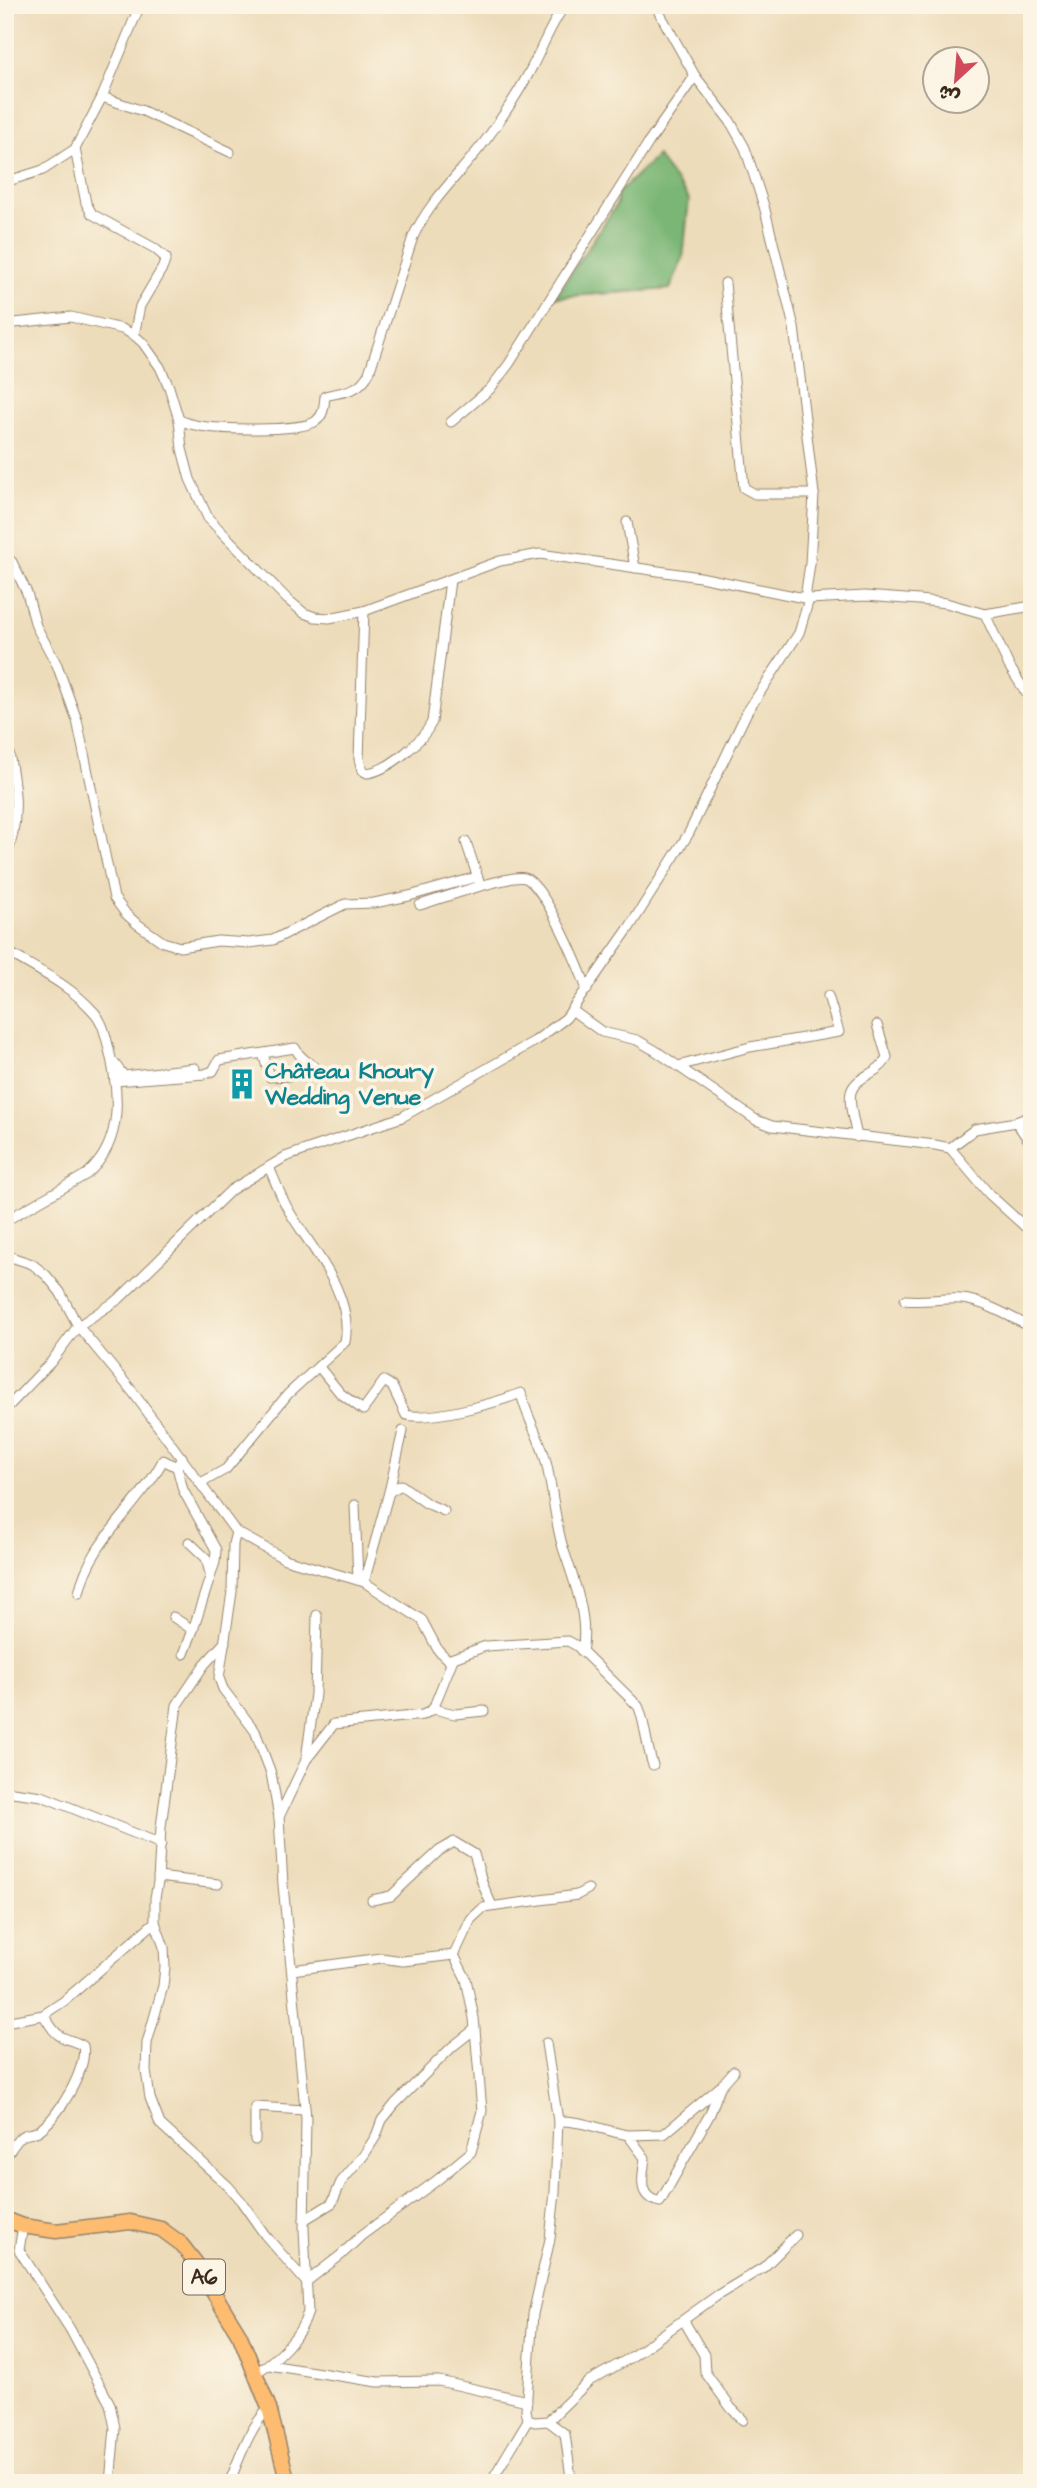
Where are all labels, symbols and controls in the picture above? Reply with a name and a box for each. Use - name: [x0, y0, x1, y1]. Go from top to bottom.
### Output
- north arrow: [922, 46, 992, 116]
- text: ش: [934, 77, 965, 111]
- place label: Château Khoury Wedding Venue: [264, 1055, 434, 1114]
- building icon: Château Khoury Wedding Venue: [225, 1067, 259, 1101]
- road number: A6: [183, 2260, 225, 2294]

